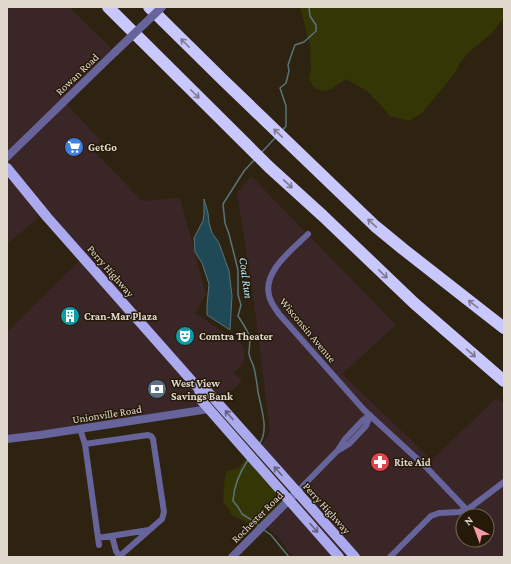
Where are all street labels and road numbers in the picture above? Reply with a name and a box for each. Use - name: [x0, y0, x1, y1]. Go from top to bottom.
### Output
- street label: Rowan Road: [53, 51, 101, 97]
- street label: Perry Highway: [85, 243, 137, 301]
- street label: Wisconsin Avenue: [278, 295, 339, 365]
- street label: Unionville Road: [71, 403, 143, 425]
- street label: Perry Highway: [300, 480, 354, 537]
- street label: Rochester Road: [229, 489, 285, 545]

